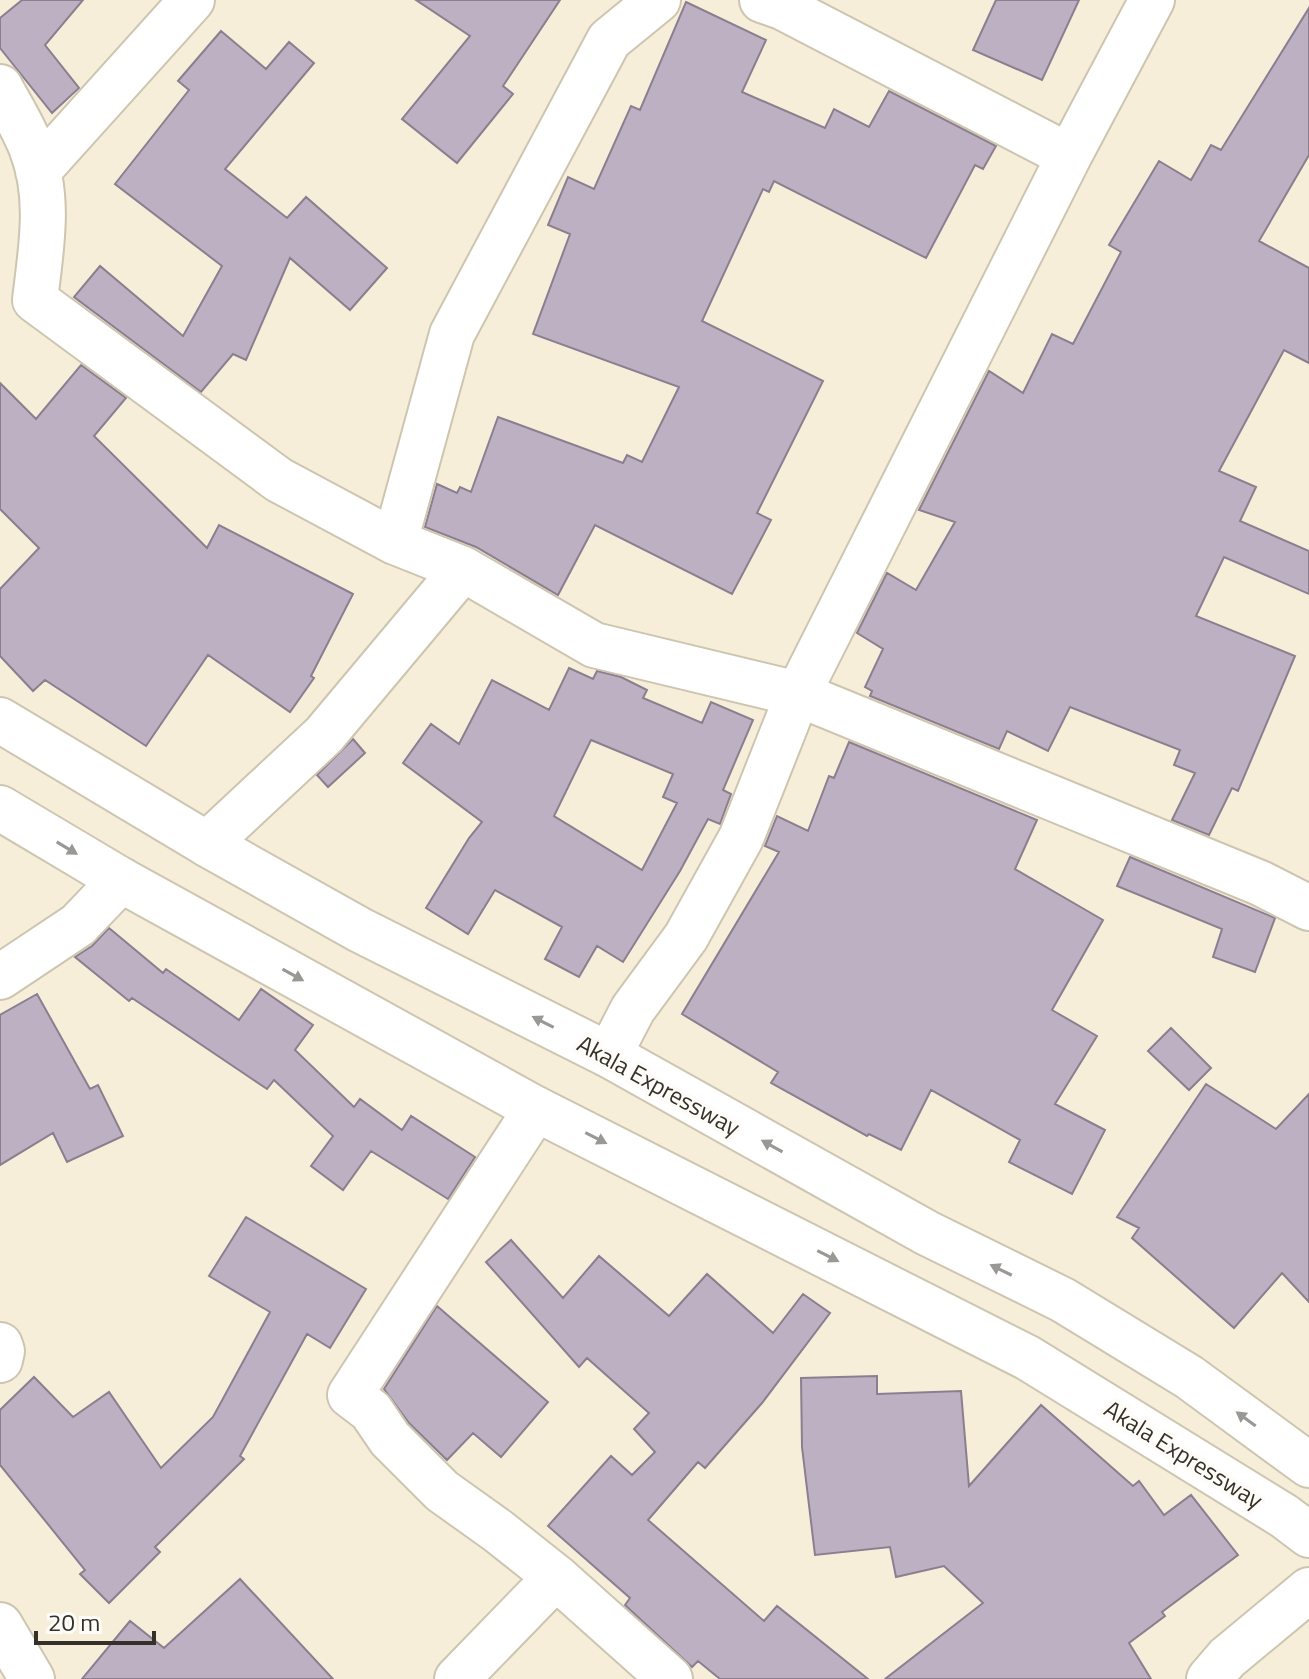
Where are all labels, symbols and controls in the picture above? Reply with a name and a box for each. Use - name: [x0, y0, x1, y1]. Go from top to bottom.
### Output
- one-way arrow: [56, 840, 78, 854]
- one-way arrow: [282, 968, 305, 982]
- one-way arrow: [532, 1016, 555, 1029]
- street label: Akala Expressway: [571, 1025, 747, 1145]
- one-way arrow: [585, 1131, 608, 1145]
- one-way arrow: [761, 1140, 783, 1154]
- one-way arrow: [816, 1249, 839, 1263]
- one-way arrow: [989, 1263, 1012, 1276]
- street label: Akala Expressway: [1098, 1391, 1271, 1518]
- one-way arrow: [1235, 1411, 1257, 1427]
- scale bar: [36, 1595, 154, 1645]
- text: 20 m: [48, 1604, 100, 1640]

